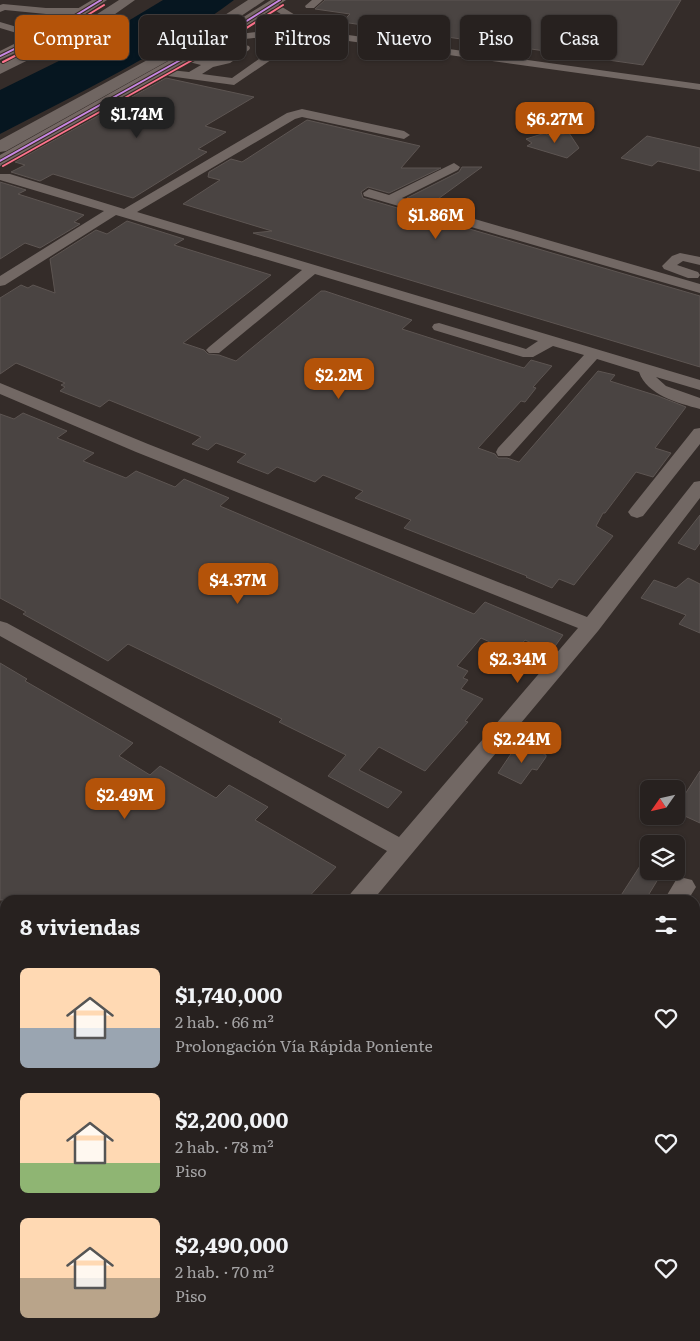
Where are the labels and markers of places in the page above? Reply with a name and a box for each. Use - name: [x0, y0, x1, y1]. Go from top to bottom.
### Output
- pin: $1.74M: [96, 96, 178, 139]
- pin: $6.27M: [514, 102, 596, 144]
- pin: $1.86M: [395, 198, 477, 240]
- pin: $2.2M: [304, 358, 374, 400]
- pin: $4.37M: [197, 562, 279, 605]
- pin: $2.34M: [477, 642, 559, 684]
- pin: $2.24M: [481, 722, 563, 764]
- pin: $2.49M: [84, 778, 166, 820]

